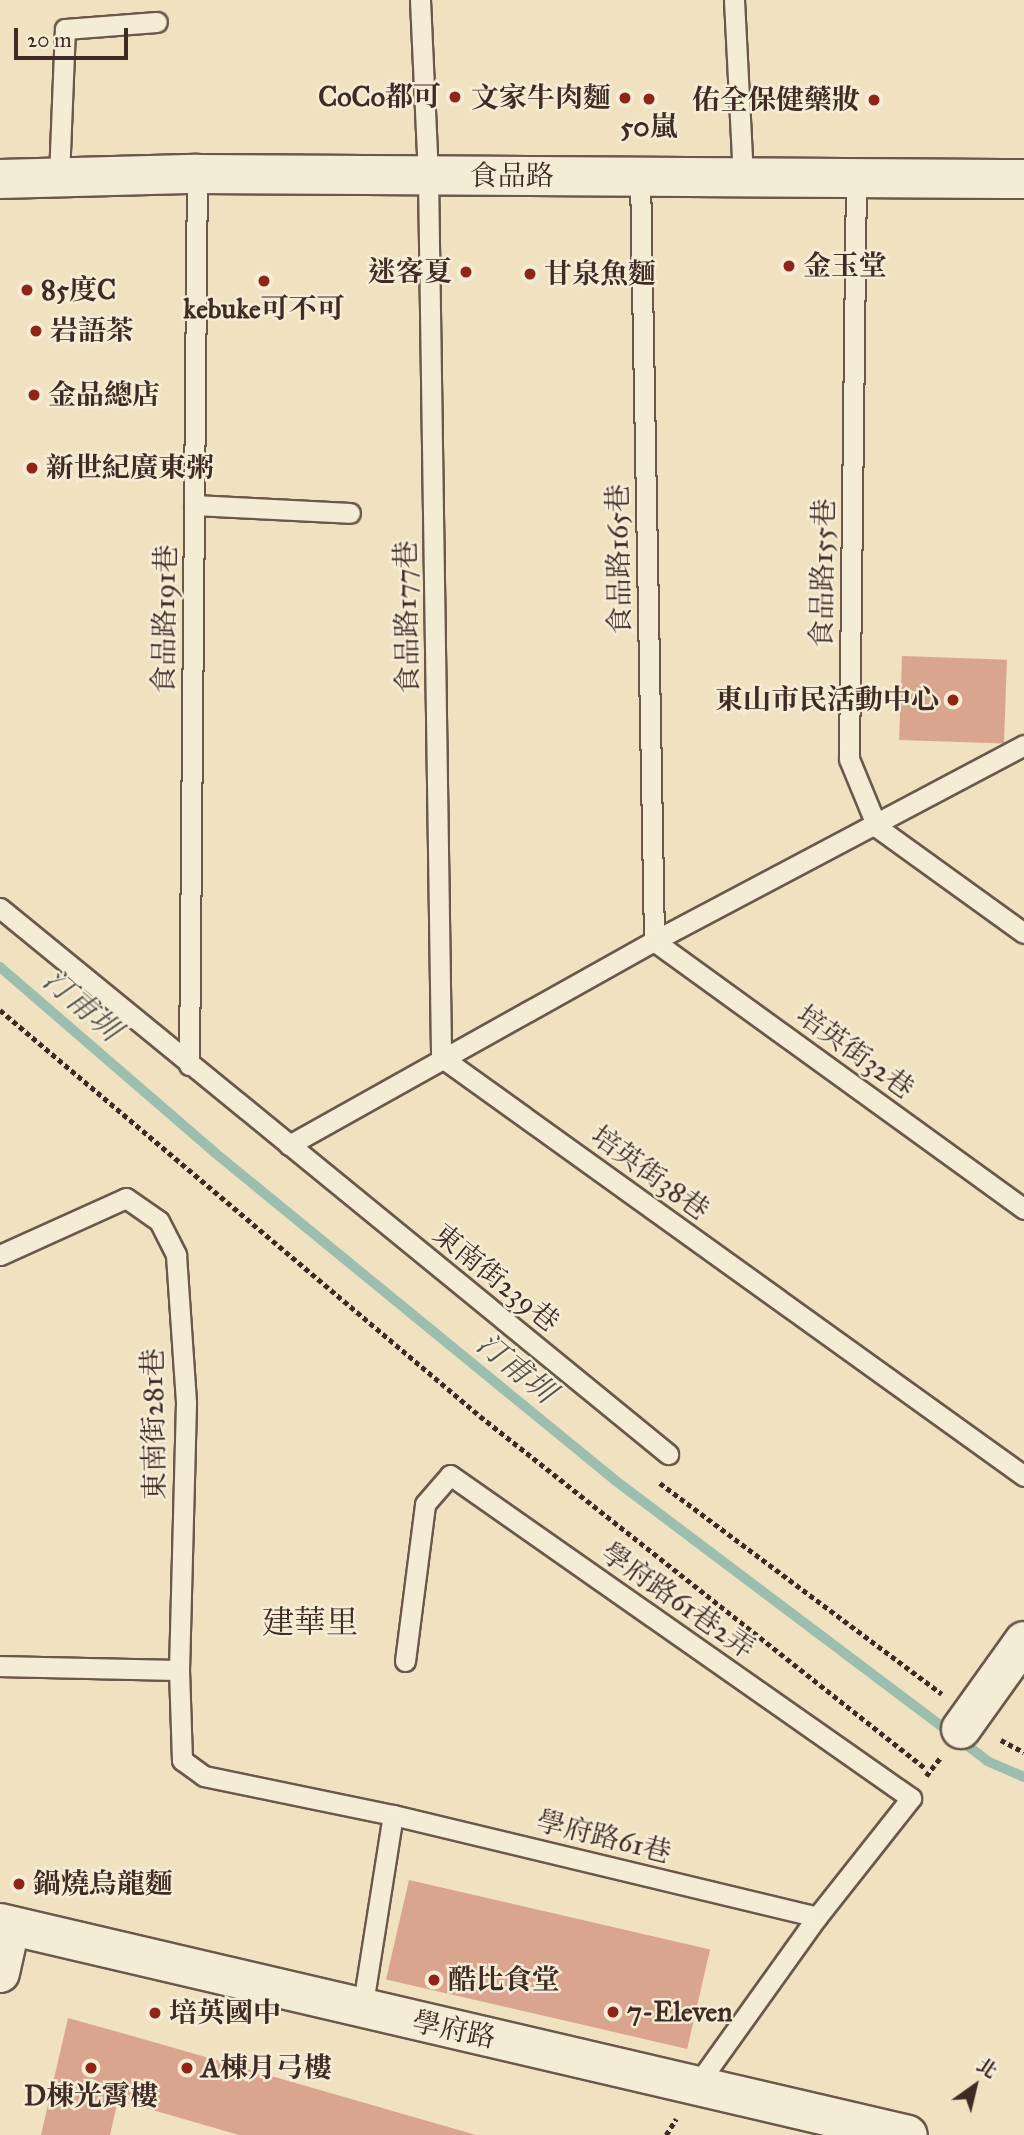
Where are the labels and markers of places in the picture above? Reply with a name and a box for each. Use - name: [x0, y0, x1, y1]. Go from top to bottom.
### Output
- place label: CoCo都可: [318, 80, 441, 114]
- place label: 文家牛肉麵: [471, 81, 611, 115]
- place label: 佑全保健藥妝: [692, 83, 860, 117]
- marker: CoCo都可: [447, 89, 463, 105]
- marker: 文家牛肉麵: [617, 90, 633, 106]
- marker: 50嵐: [641, 91, 657, 107]
- marker: 佑全保健藥妝: [866, 92, 882, 108]
- place label: 50嵐: [620, 110, 678, 144]
- place label: 金玉堂: [803, 249, 887, 283]
- place label: 迷客夏: [368, 255, 452, 289]
- place label: 甘泉魚麵: [544, 257, 656, 291]
- marker: 金玉堂: [781, 258, 797, 274]
- marker: 迷客夏: [458, 264, 474, 280]
- marker: 甘泉魚麵: [522, 266, 538, 282]
- place label: 85度C: [41, 273, 116, 307]
- marker: kebuke可不可: [256, 273, 272, 289]
- marker: 85度C: [19, 282, 35, 298]
- place label: kebuke可不可: [183, 292, 345, 326]
- place label: 岩語茶: [50, 314, 134, 348]
- marker: 岩語茶: [28, 323, 44, 339]
- place label: 金品總店: [48, 378, 160, 412]
- marker: 金品總店: [26, 387, 42, 403]
- place label: 新世紀廣東粥: [46, 451, 214, 485]
- marker: 新世紀廣東粥: [24, 460, 40, 476]
- place label: 東山市民活動中心: [715, 683, 939, 717]
- marker: 東山市民活動中心: [945, 692, 961, 708]
- place label: 鍋燒烏龍麵: [33, 1867, 173, 1901]
- marker: 鍋燒烏龍麵: [11, 1876, 27, 1892]
- place label: 酷比食堂: [448, 1963, 560, 1997]
- marker: 酷比食堂: [426, 1972, 442, 1988]
- place label: 7-Eleven: [627, 1995, 732, 2029]
- place label: 培英國中: [169, 1996, 281, 2030]
- marker: 7-Eleven: [605, 2004, 621, 2020]
- marker: 培英國中: [147, 2005, 163, 2021]
- place label: A棟月弓樓: [201, 2051, 332, 2085]
- marker: D棟光霄樓: [83, 2060, 99, 2076]
- marker: A棟月弓樓: [179, 2060, 195, 2076]
- place label: D棟光霄樓: [24, 2079, 158, 2113]

